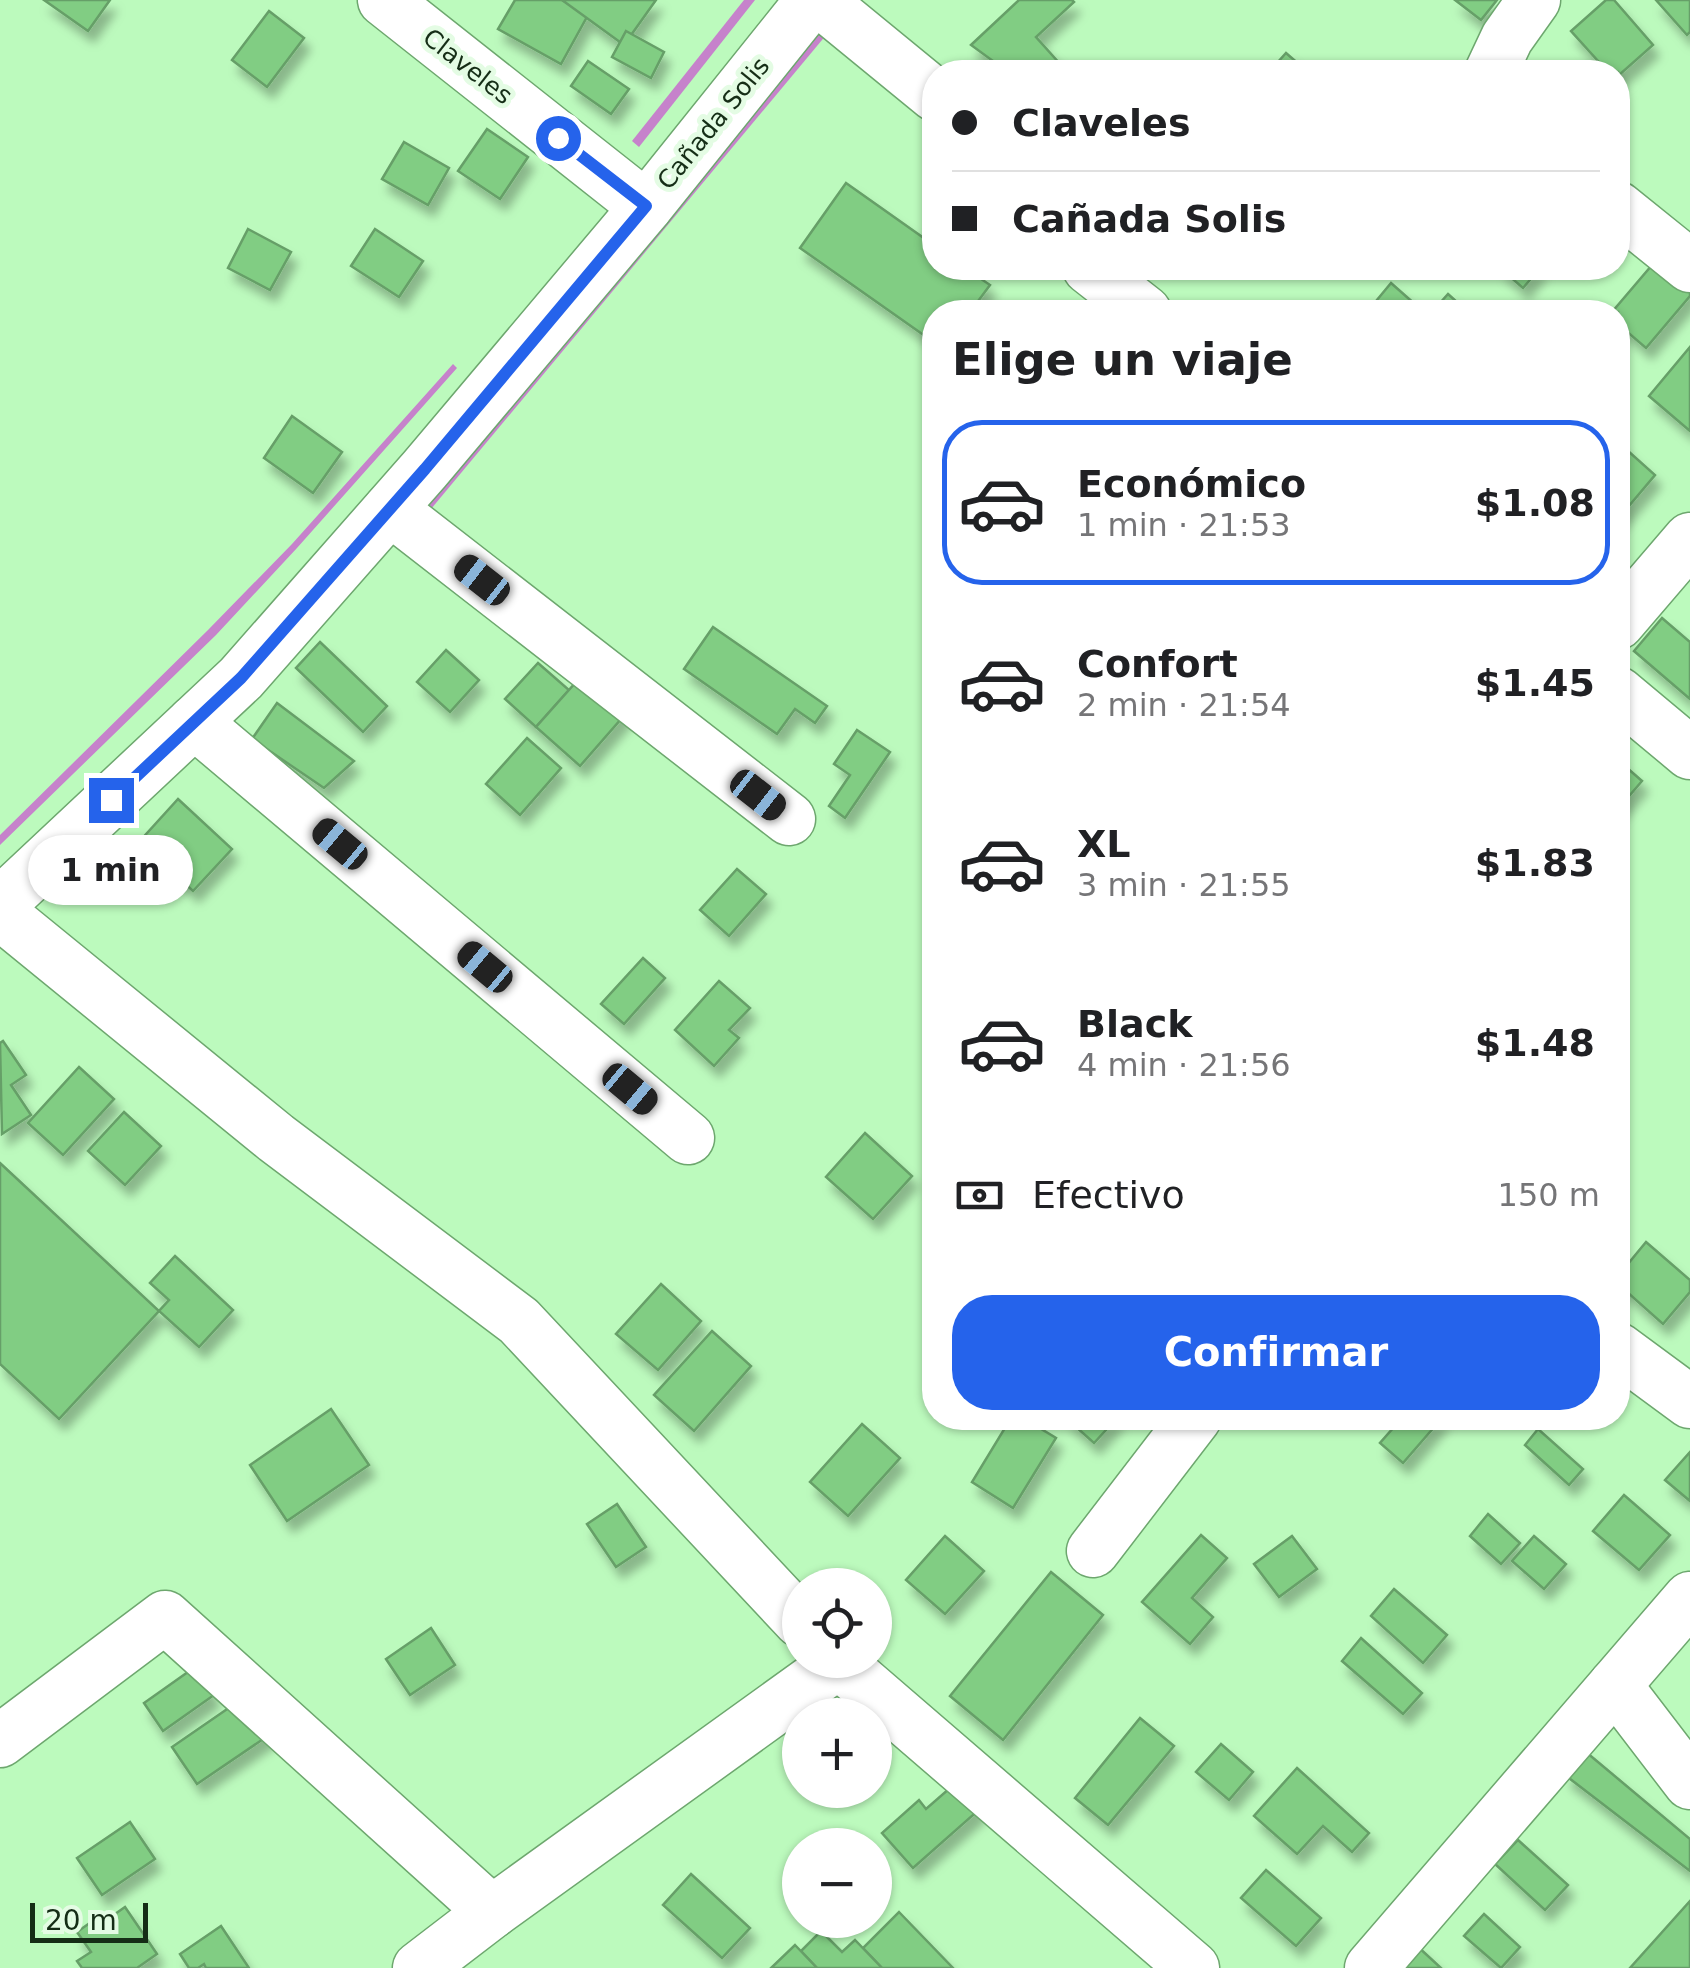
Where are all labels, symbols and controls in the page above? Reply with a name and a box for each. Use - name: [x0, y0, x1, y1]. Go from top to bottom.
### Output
- street label: Claveles: [417, 23, 518, 110]
- street label: Cañada Solis: [651, 52, 775, 195]
- text: Claveles: [1012, 101, 1191, 145]
- route start: [536, 116, 581, 161]
- text: Cañada Solis: [1012, 197, 1286, 241]
- text: Elige un viaje: [952, 333, 1293, 386]
- icon: car: [957, 458, 1047, 548]
- text: Económico: [1077, 462, 1306, 506]
- text: $1.08: [1475, 481, 1595, 525]
- text: 1 min · 21:53: [1077, 506, 1291, 544]
- car: [449, 550, 515, 610]
- icon: car: [957, 638, 1047, 728]
- text: Confort: [1077, 642, 1238, 686]
- text: $1.45: [1475, 661, 1595, 705]
- text: 2 min · 21:54: [1077, 686, 1291, 724]
- car: [725, 765, 791, 825]
- route end: [89, 778, 134, 823]
- car: [307, 813, 373, 875]
- icon: car: [957, 818, 1047, 908]
- text: XL: [1077, 822, 1131, 866]
- callout: 1 min: [28, 835, 194, 905]
- text: $1.83: [1475, 841, 1595, 885]
- text: 1 min: [60, 851, 161, 889]
- text: 3 min · 21:55: [1077, 866, 1291, 904]
- car: [452, 936, 518, 998]
- icon: car: [957, 998, 1047, 1088]
- text: Black: [1077, 1002, 1192, 1046]
- text: $1.48: [1475, 1021, 1595, 1065]
- text: 4 min · 21:56: [1077, 1046, 1291, 1084]
- car: [597, 1058, 663, 1120]
- icon: cash: [952, 1168, 1007, 1223]
- text: Efectivo: [1032, 1173, 1185, 1217]
- text: 150 m: [1498, 1176, 1600, 1214]
- button: Confirmar: [952, 1295, 1600, 1410]
- map controls: [782, 1568, 892, 1938]
- button: locate: [782, 1568, 892, 1678]
- button: +: [782, 1698, 892, 1808]
- button: −: [782, 1828, 892, 1938]
- scale bar: [30, 1898, 148, 1942]
- text: 20 m: [45, 1904, 117, 1937]

